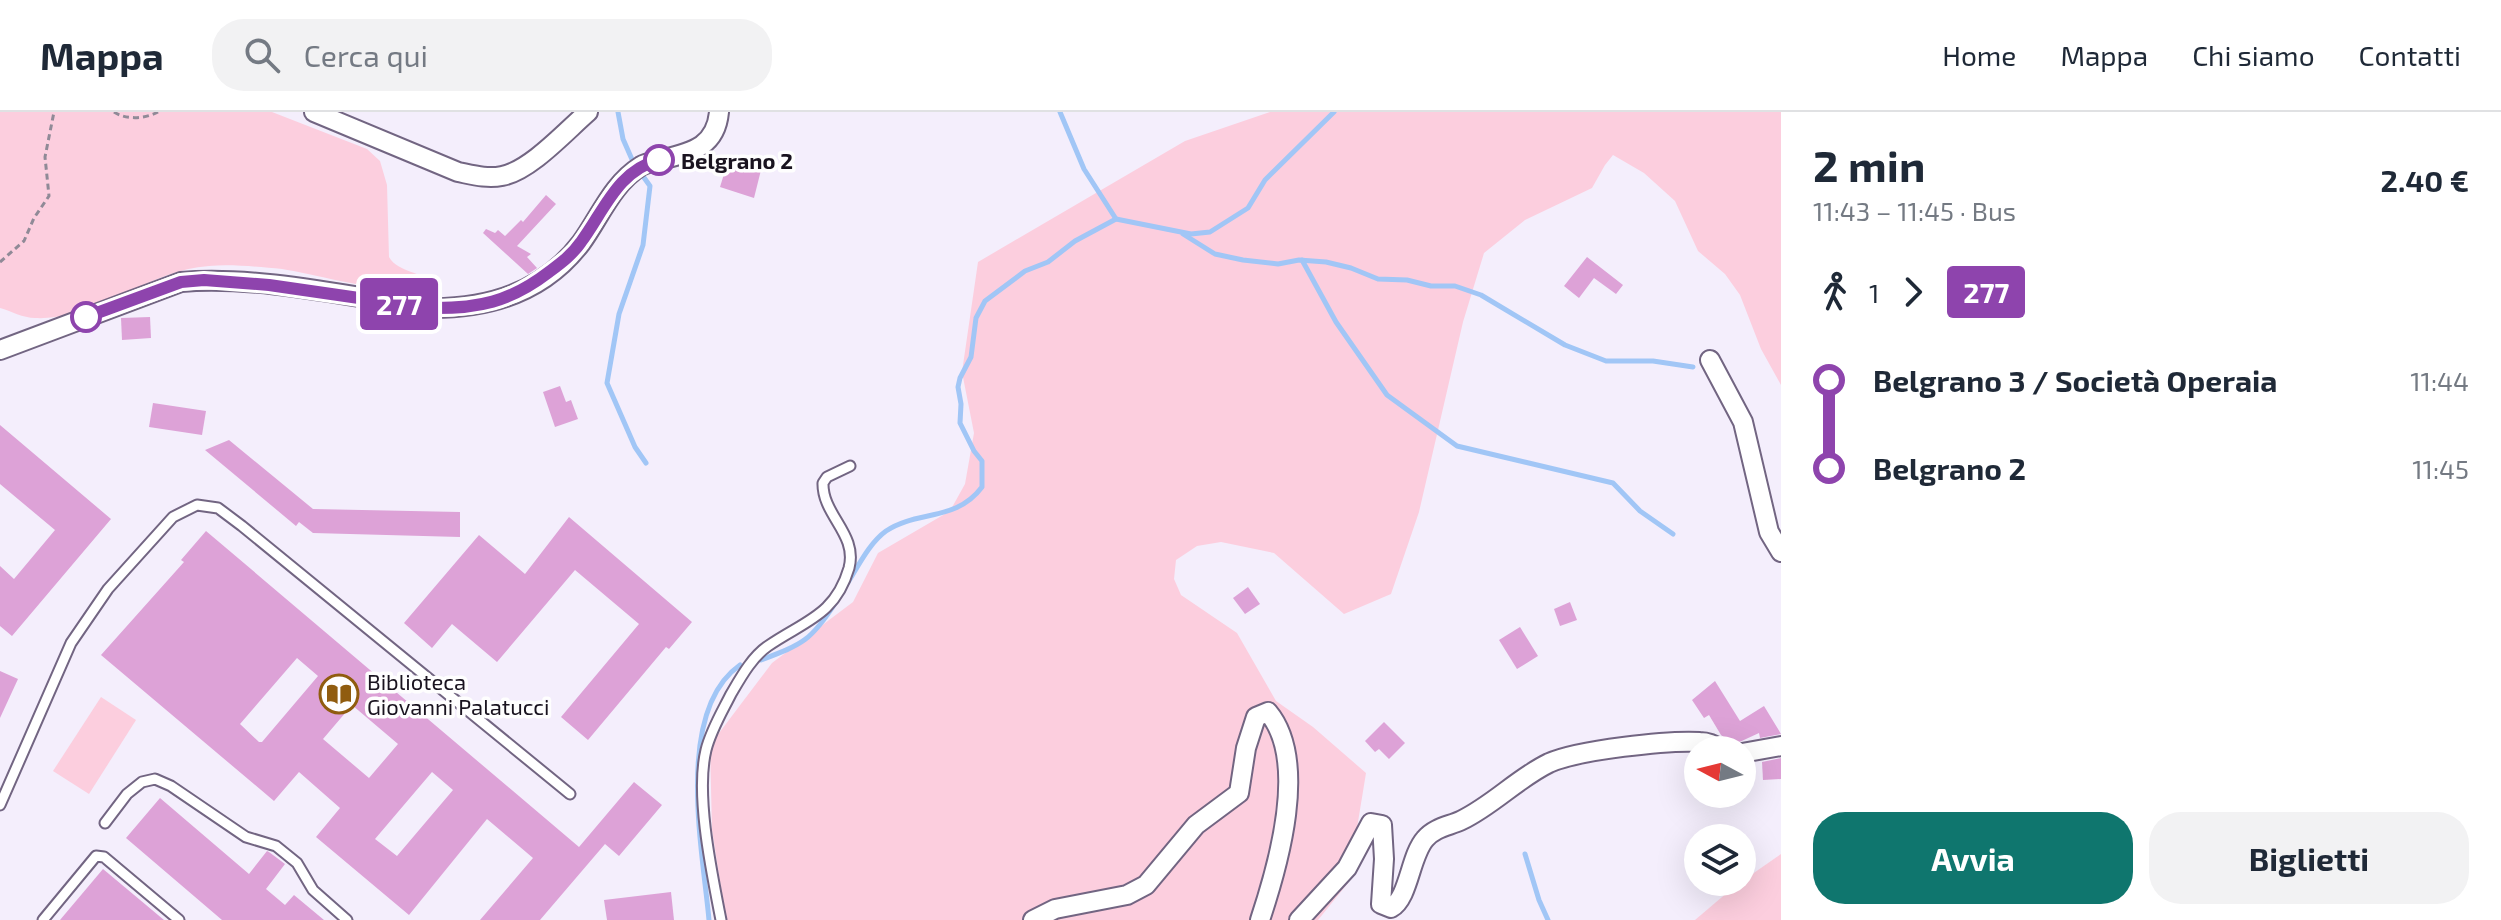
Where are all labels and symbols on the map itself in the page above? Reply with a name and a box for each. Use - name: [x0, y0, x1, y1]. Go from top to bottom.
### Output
- marker: Belgrano 2: [644, 145, 674, 175]
- place label: Belgrano 2: [681, 147, 793, 173]
- line badge: 277: [353, 278, 445, 330]
- unlabelled marker: [71, 302, 101, 332]
- place label: Biblioteca Giovanni Palatucci: [367, 668, 550, 719]
- library icon: Biblioteca Giovanni Palatucci: [318, 673, 360, 715]
- north arrow: [1684, 736, 1756, 808]

